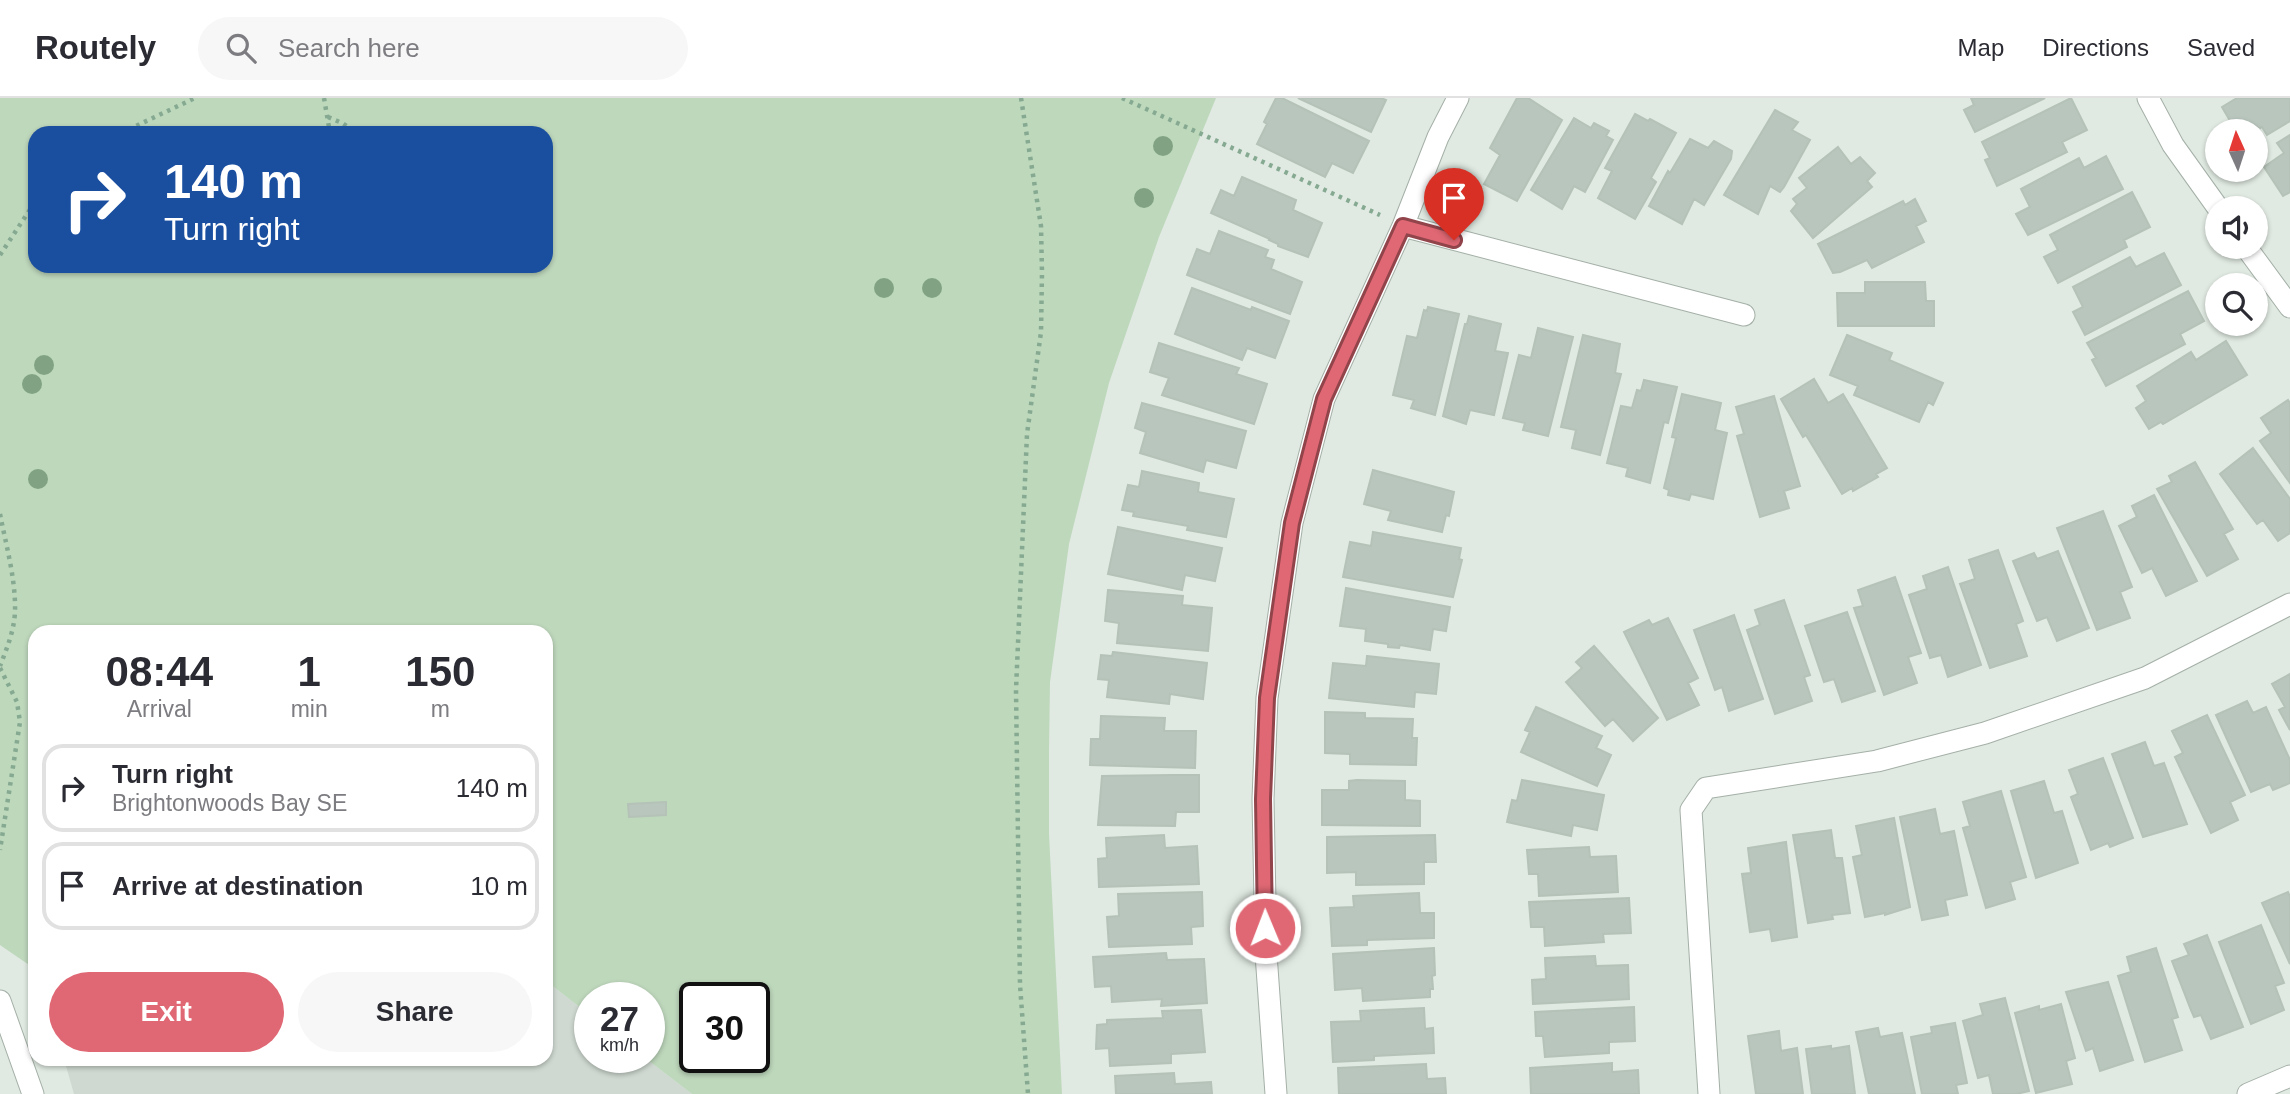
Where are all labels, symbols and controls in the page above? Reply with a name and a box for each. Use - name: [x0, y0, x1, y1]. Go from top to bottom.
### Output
- search box: [198, 17, 688, 80]
- text: Routely: [35, 29, 156, 66]
- icon: search: [222, 29, 260, 67]
- text: Search here: [278, 33, 420, 63]
- text: Map: [1958, 34, 2004, 61]
- text: Directions: [2042, 34, 2149, 61]
- text: Saved: [2187, 34, 2255, 61]
- north arrow: [2205, 119, 2268, 182]
- map controls: [2205, 119, 2268, 336]
- icon: right: [49, 154, 140, 245]
- text: 140 m: [164, 154, 303, 208]
- pin: [1424, 168, 1484, 240]
- icon: arrive: [1435, 179, 1473, 217]
- button: sound: [2205, 196, 2268, 259]
- text: Turn right: [164, 211, 300, 247]
- button: search: [2205, 273, 2268, 336]
- text: 08:44: [106, 648, 213, 695]
- text: 1: [297, 648, 321, 695]
- text: 150: [405, 648, 475, 695]
- text: Arrival: [127, 696, 192, 722]
- text: min: [291, 696, 328, 722]
- text: m: [431, 696, 450, 722]
- text: Turn right: [112, 759, 233, 789]
- icon: right: [53, 769, 91, 807]
- text: 140 m: [456, 773, 528, 803]
- text: Brightonwoods Bay SE: [112, 790, 347, 816]
- icon: arrive: [53, 867, 91, 905]
- text: Arrive at destination: [112, 871, 363, 901]
- text: 10 m: [470, 871, 528, 901]
- position arrow: [1228, 891, 1302, 965]
- button: Exit: [49, 972, 284, 1052]
- button: Share: [298, 972, 532, 1052]
- speed limit sign: 30: [679, 982, 770, 1073]
- text: 27: [600, 999, 639, 1038]
- text: km/h: [600, 1035, 639, 1055]

